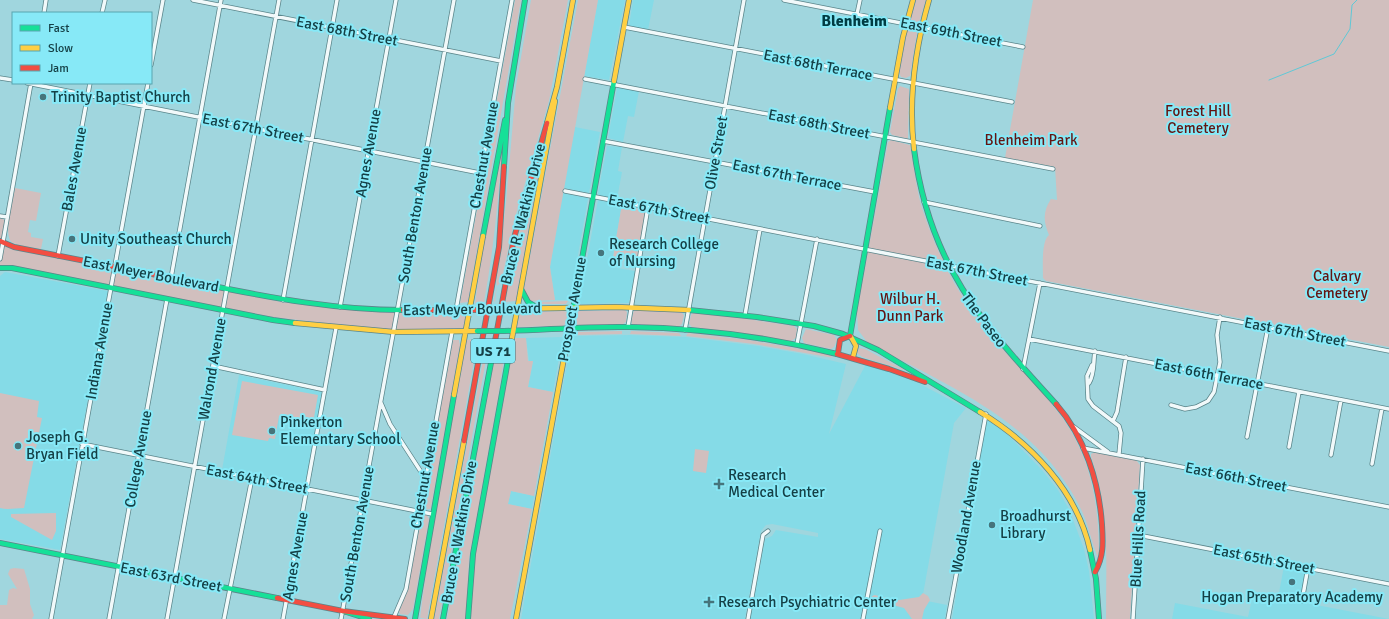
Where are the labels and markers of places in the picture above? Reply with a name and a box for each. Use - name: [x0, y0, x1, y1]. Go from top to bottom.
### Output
- place label: Trinity Baptist Church: [51, 88, 190, 106]
- marker: Trinity Baptist Church: [38, 92, 48, 102]
- place label: Unity Southeast Church: [80, 230, 232, 248]
- marker: Unity Southeast Church: [67, 234, 77, 244]
- place label: Research College of Nursing: [609, 235, 719, 270]
- marker: Research College of Nursing: [596, 248, 606, 258]
- place label: Pinkerton Elementary School: [280, 413, 401, 448]
- marker: Pinkerton Elementary School: [267, 426, 277, 436]
- place label: Joseph G. Bryan Field: [26, 428, 98, 463]
- marker: Joseph G. Bryan Field: [13, 441, 23, 451]
- place label: Research Medical Center: [728, 466, 825, 501]
- marker: Research Medical Center: [713, 478, 725, 490]
- place label: Broadhurst Library: [1000, 507, 1071, 542]
- marker: Broadhurst Library: [987, 520, 997, 530]
- marker: Hogan Preparatory Academy: [1287, 577, 1297, 587]
- place label: Hogan Preparatory Academy: [1201, 588, 1383, 606]
- place label: Research Psychiatric Center: [718, 593, 897, 611]
- marker: Research Psychiatric Center: [703, 596, 715, 608]

